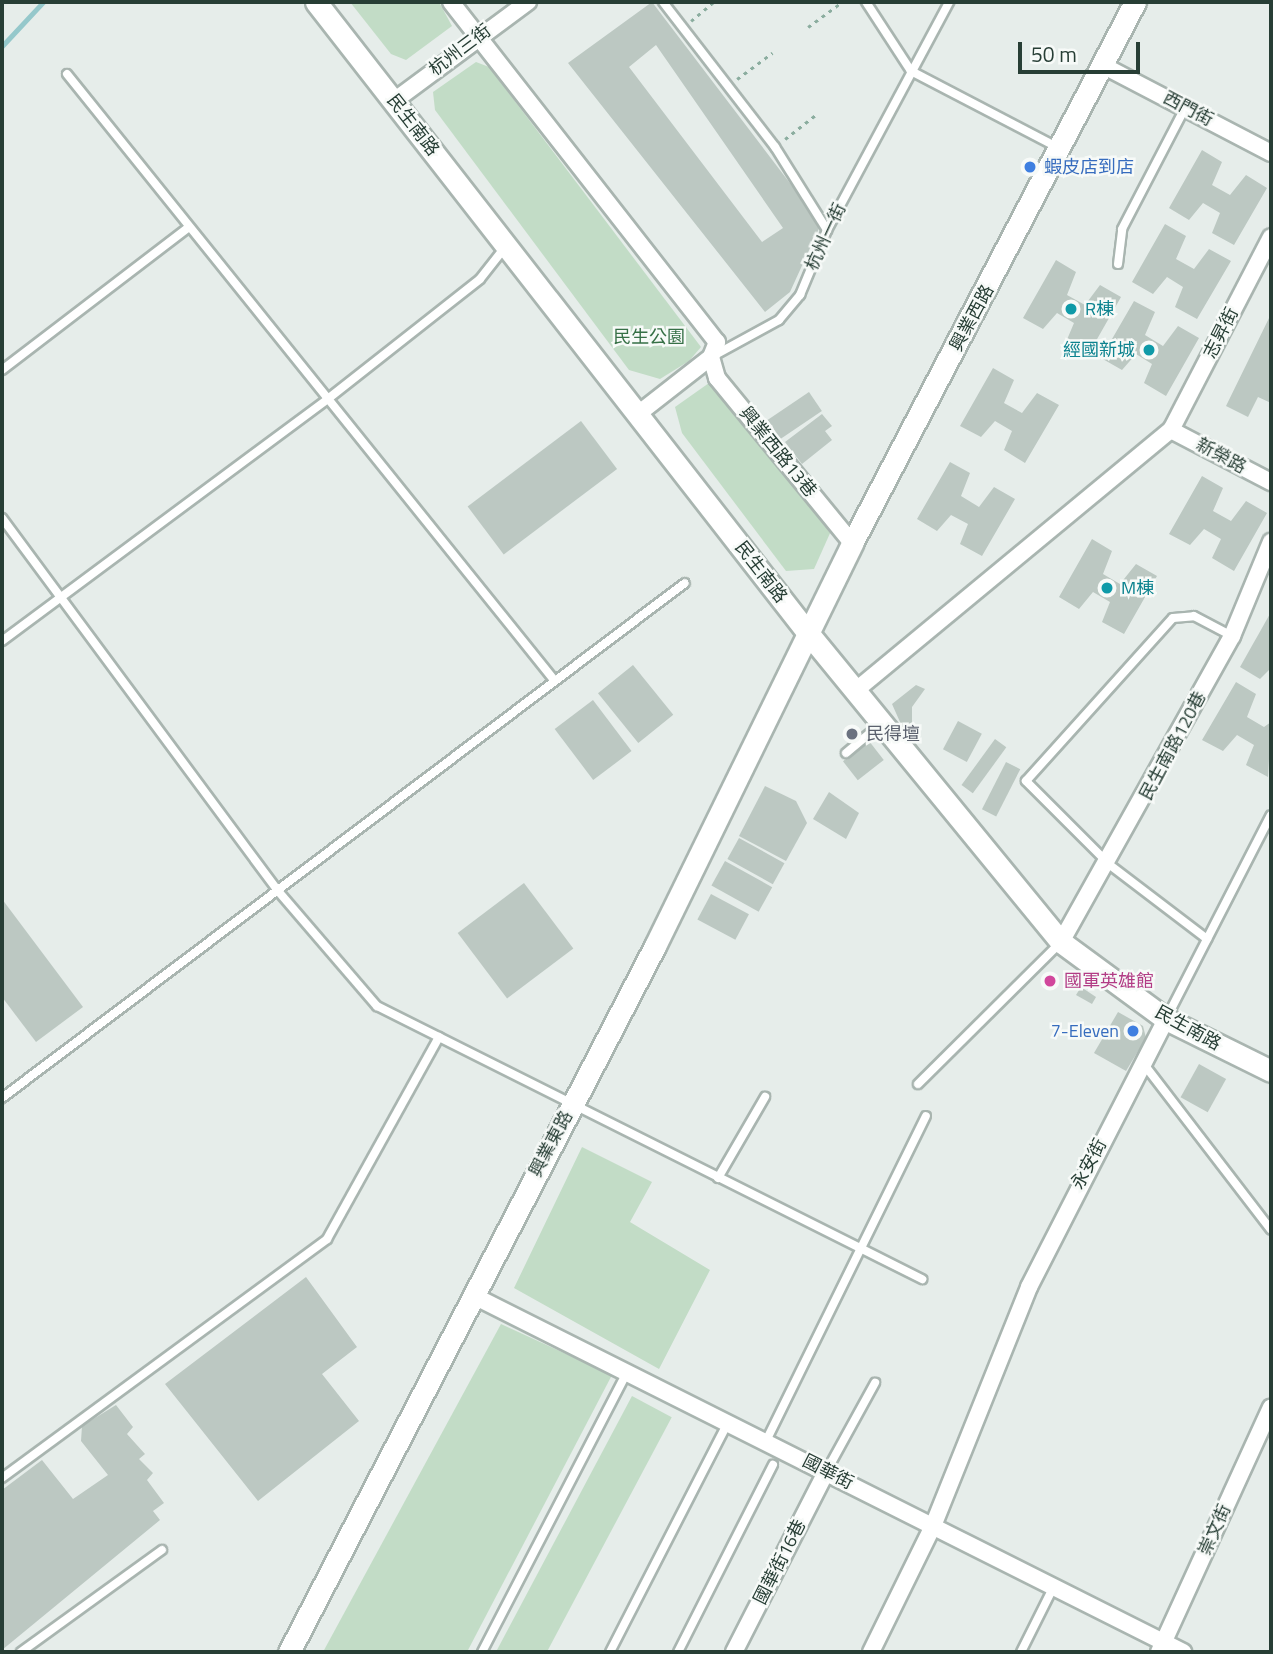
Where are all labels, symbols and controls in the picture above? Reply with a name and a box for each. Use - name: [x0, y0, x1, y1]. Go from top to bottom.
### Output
- street label: 杭州三街: [425, 20, 495, 80]
- scale bar: [1021, 28, 1144, 72]
- text: 50 m: [1031, 38, 1077, 70]
- street label: 西門街: [1159, 87, 1217, 131]
- street label: 民生南路: [382, 90, 444, 160]
- place label: 蝦皮店到店: [1044, 156, 1134, 178]
- marker: 蝦皮店到店: [1022, 159, 1038, 175]
- street label: 杭州一街: [801, 200, 851, 274]
- street label: 興業西路: [946, 281, 998, 355]
- place label: R棟: [1085, 298, 1114, 320]
- marker: R棟: [1063, 301, 1079, 317]
- street label: 志昇街: [1199, 304, 1243, 362]
- park label: 民生公園: [613, 326, 685, 348]
- place label: 經國新城: [1063, 339, 1135, 361]
- marker: 經國新城: [1141, 342, 1157, 358]
- street label: 興業西路13巷: [735, 402, 821, 502]
- street label: 新榮路: [1192, 434, 1250, 478]
- street label: 民生南路: [730, 537, 792, 607]
- place label: M棟: [1121, 577, 1154, 599]
- marker: M棟: [1099, 580, 1115, 596]
- street label: 民生南路120巷: [1135, 688, 1211, 804]
- place label: 民得壇: [866, 723, 920, 745]
- marker: 民得壇: [844, 726, 860, 742]
- place label: 國軍英雄館: [1064, 970, 1154, 992]
- marker: 國軍英雄館: [1042, 973, 1058, 989]
- street label: 民生南路: [1151, 1001, 1225, 1055]
- place label: 7-Eleven: [1051, 1020, 1119, 1042]
- marker: 7-Eleven: [1125, 1023, 1141, 1039]
- street label: 興業東路: [525, 1107, 577, 1181]
- street label: 永安街: [1067, 1135, 1111, 1193]
- street label: 國華街: [799, 1450, 857, 1494]
- street label: 崇文街: [1194, 1501, 1236, 1559]
- street label: 國華街16巷: [749, 1516, 811, 1608]

